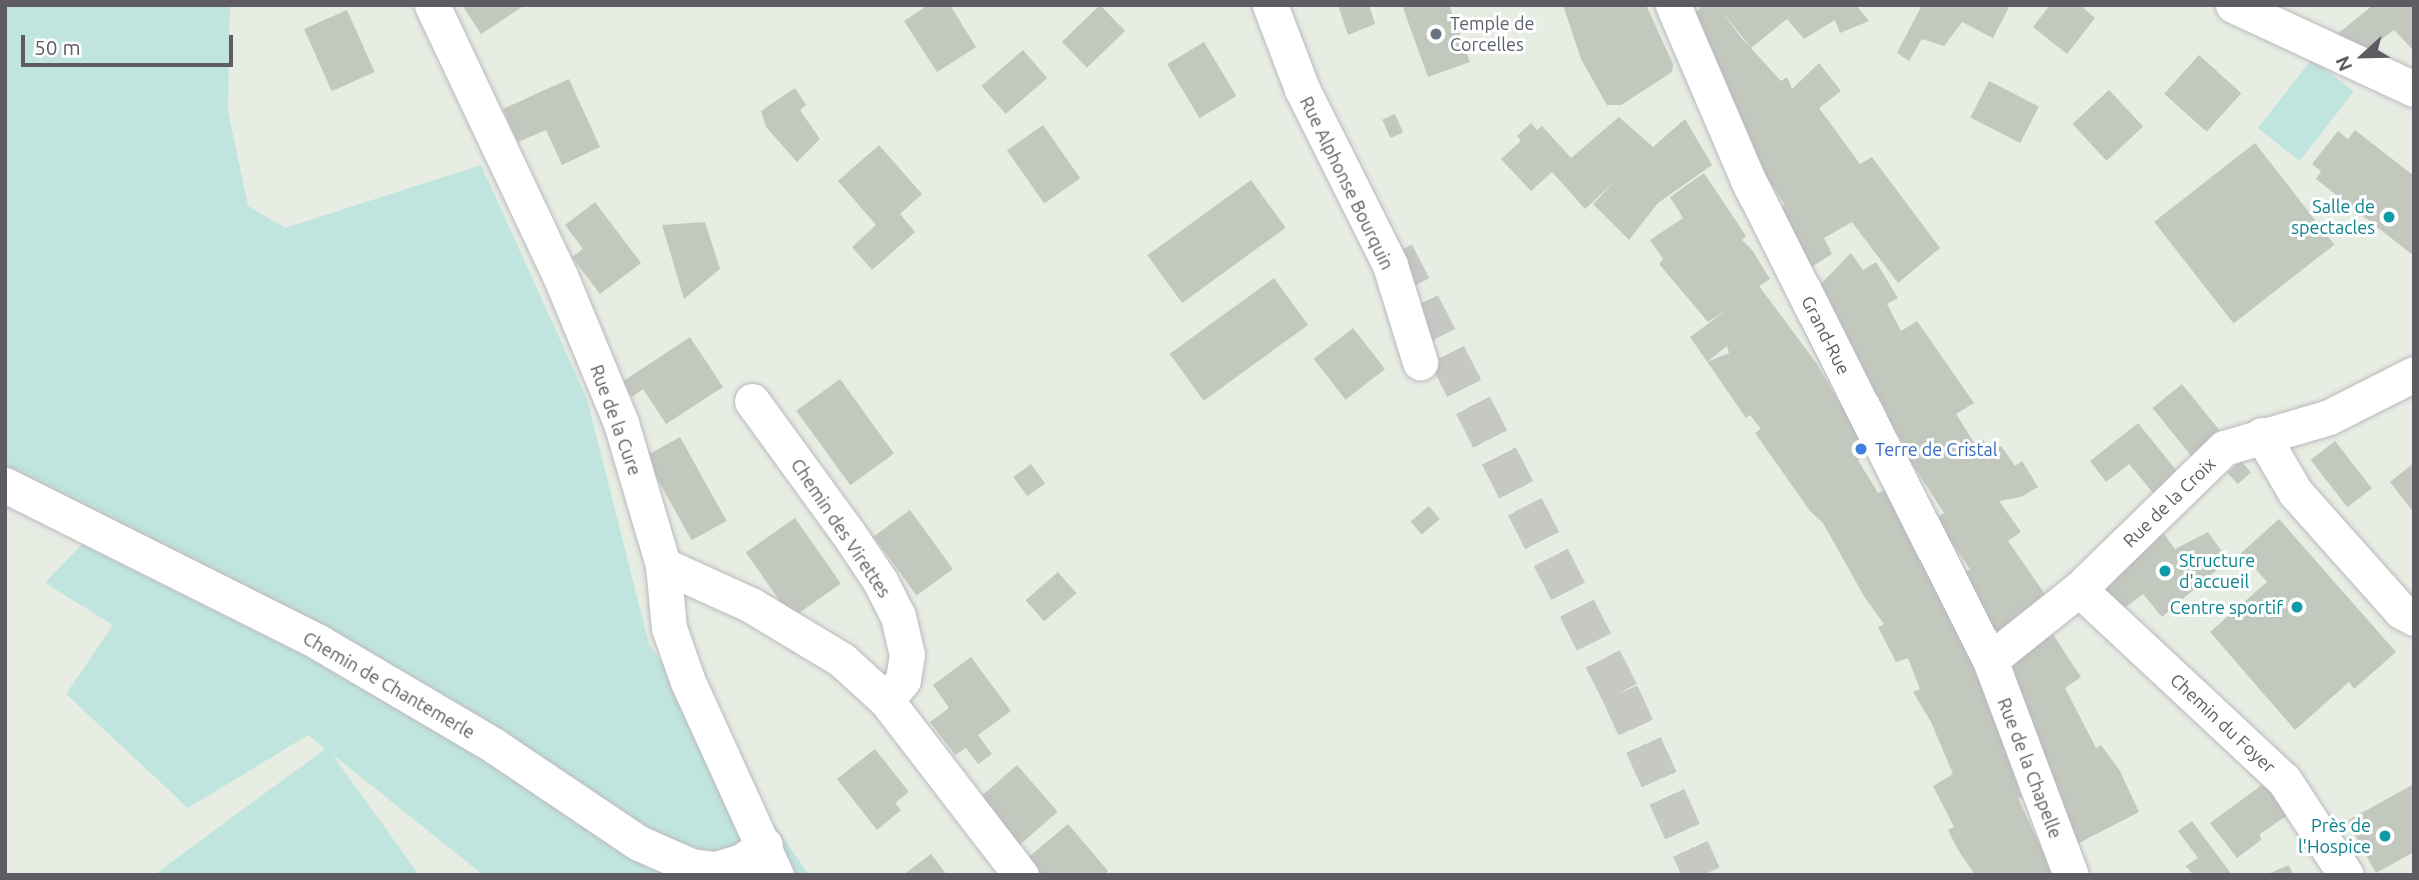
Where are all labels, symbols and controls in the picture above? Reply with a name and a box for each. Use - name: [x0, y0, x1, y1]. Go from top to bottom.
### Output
- place label: Temple de Corcelles: [1450, 13, 1534, 56]
- scale bar: [24, 21, 236, 65]
- north arrow: [2328, 21, 2398, 91]
- marker: Temple de Corcelles: [1428, 26, 1444, 42]
- text: 50 m: [34, 35, 81, 59]
- text: N: [2331, 53, 2356, 75]
- street label: Rue Alphonse Bourquin: [1296, 93, 1398, 273]
- place label: Salle de spectacles: [2291, 196, 2375, 238]
- marker: Salle de spectacles: [2381, 209, 2397, 225]
- street label: Grand-Rue: [1797, 292, 1855, 378]
- street label: Rue de la Cure: [586, 362, 646, 478]
- place label: Terre de Cristal: [1875, 438, 1997, 460]
- marker: Terre de Cristal: [1853, 441, 1869, 457]
- street label: Rue de la Croix: [2118, 453, 2220, 551]
- street label: Chemin des Virettes: [786, 454, 896, 602]
- place label: Structure d'accueil: [2179, 550, 2255, 592]
- marker: Structure d'accueil: [2157, 563, 2173, 579]
- place label: Centre sportif: [2170, 596, 2283, 618]
- marker: Centre sportif: [2289, 599, 2305, 615]
- street label: Chemin de Chantemerle: [299, 627, 479, 743]
- street label: Chemin du Foyer: [2166, 669, 2280, 777]
- street label: Rue de la Chapelle: [1993, 695, 2067, 841]
- place label: Près de l'Hospice: [2298, 815, 2371, 858]
- marker: Près de l'Hospice: [2377, 828, 2393, 844]

